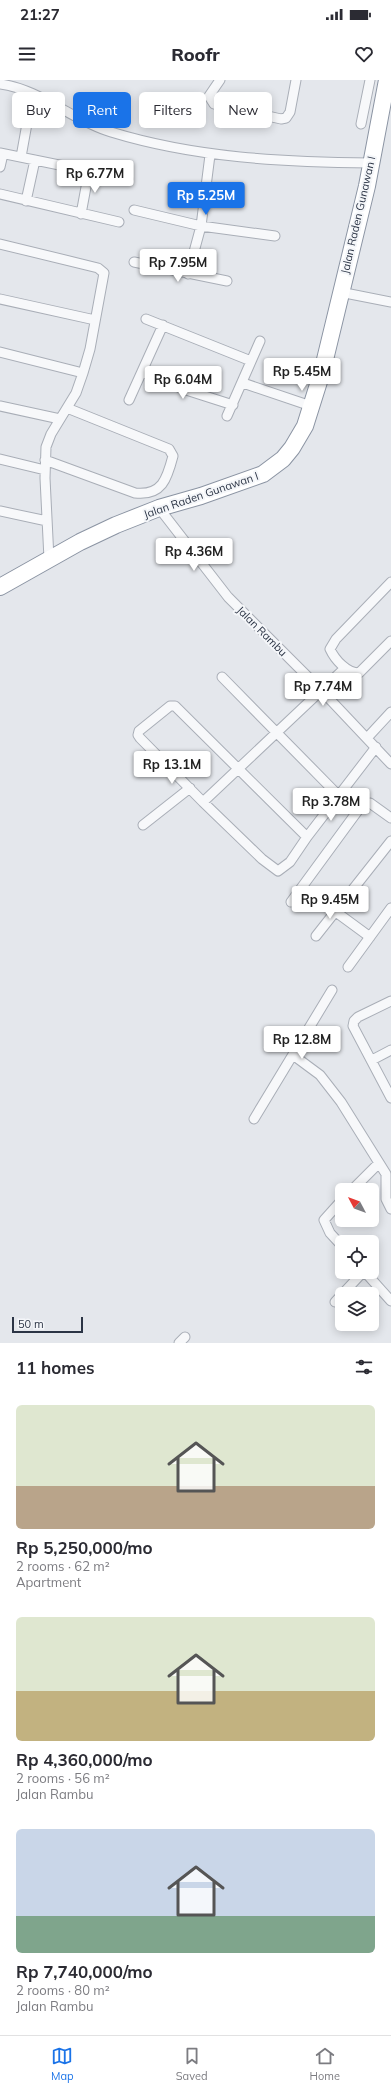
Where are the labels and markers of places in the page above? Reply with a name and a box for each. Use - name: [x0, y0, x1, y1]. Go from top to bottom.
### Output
- pin: Rp 6.77M: [54, 160, 136, 194]
- pin: Rp 5.25M: [165, 182, 247, 216]
- pin: Rp 7.95M: [137, 249, 219, 283]
- pin: Rp 5.45M: [261, 358, 343, 392]
- pin: Rp 6.04M: [142, 366, 224, 400]
- pin: Rp 4.36M: [153, 538, 235, 572]
- pin: Rp 7.74M: [282, 673, 364, 707]
- pin: Rp 13.1M: [131, 751, 213, 785]
- pin: Rp 3.78M: [290, 788, 372, 822]
- pin: Rp 9.45M: [289, 886, 371, 920]
- pin: Rp 12.8M: [261, 1026, 343, 1060]

